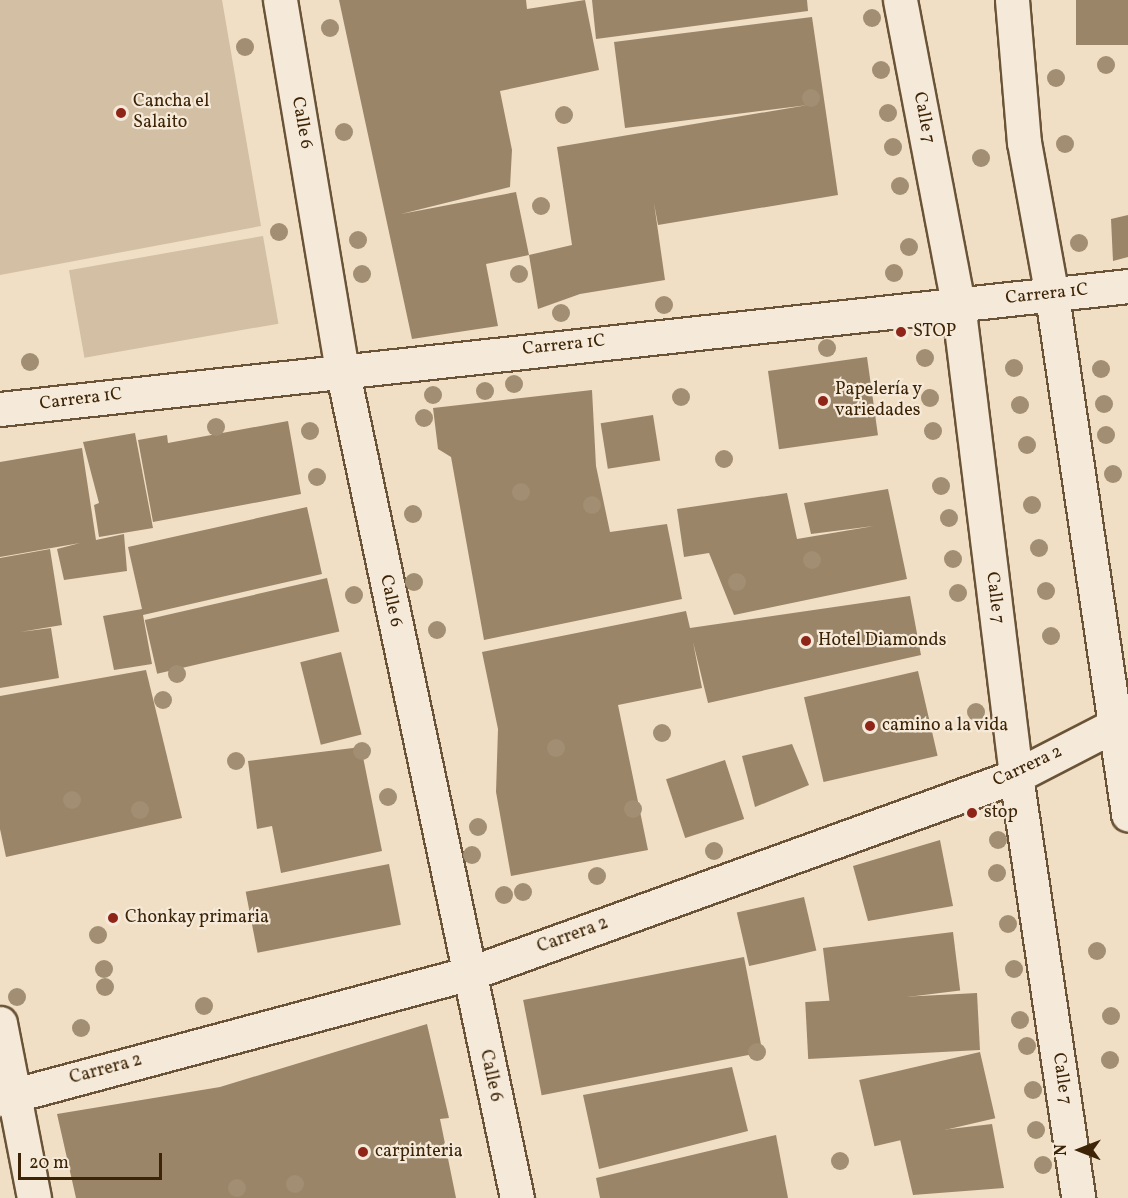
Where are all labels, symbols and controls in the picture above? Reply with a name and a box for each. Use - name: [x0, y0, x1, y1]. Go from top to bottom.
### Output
- street label: Calle 7: [907, 90, 939, 146]
- place label: Cancha el Salaito: [133, 92, 209, 134]
- street label: Calle 6: [286, 95, 316, 151]
- marker: Cancha el Salaito: [114, 106, 128, 120]
- street label: Carrera 1C: [1005, 280, 1089, 310]
- place label: STOP: [913, 321, 956, 343]
- marker: STOP: [894, 325, 908, 339]
- street label: Carrera 1C: [522, 331, 606, 361]
- place label: Papelería y variedades: [835, 380, 922, 422]
- street label: Carrera 1C: [38, 384, 124, 416]
- marker: Papelería y variedades: [816, 394, 830, 408]
- street label: Calle 7: [980, 571, 1008, 625]
- street label: Calle 6: [374, 573, 406, 629]
- place label: Hotel Diamonds: [818, 630, 946, 652]
- marker: Hotel Diamonds: [799, 634, 813, 648]
- place label: camino a la vida: [882, 715, 1009, 737]
- marker: camino a la vida: [863, 719, 877, 733]
- street label: Carrera 2: [990, 742, 1066, 792]
- place label: stop: [984, 802, 1018, 824]
- marker: stop: [965, 806, 979, 820]
- place label: Chonkay primaria: [125, 907, 269, 929]
- marker: Chonkay primaria: [106, 911, 120, 925]
- street label: Carrera 2: [534, 913, 612, 959]
- street label: Calle 6: [474, 1048, 506, 1104]
- street label: Carrera 2: [67, 1050, 145, 1090]
- street label: Calle 7: [1047, 1052, 1075, 1106]
- north arrow: [1050, 1120, 1110, 1180]
- scale bar: [21, 1141, 165, 1179]
- place label: carpinteria: [375, 1141, 463, 1163]
- text: N: [1051, 1144, 1073, 1156]
- marker: carpinteria: [356, 1145, 370, 1159]
- text: 20 m: [29, 1151, 69, 1176]

